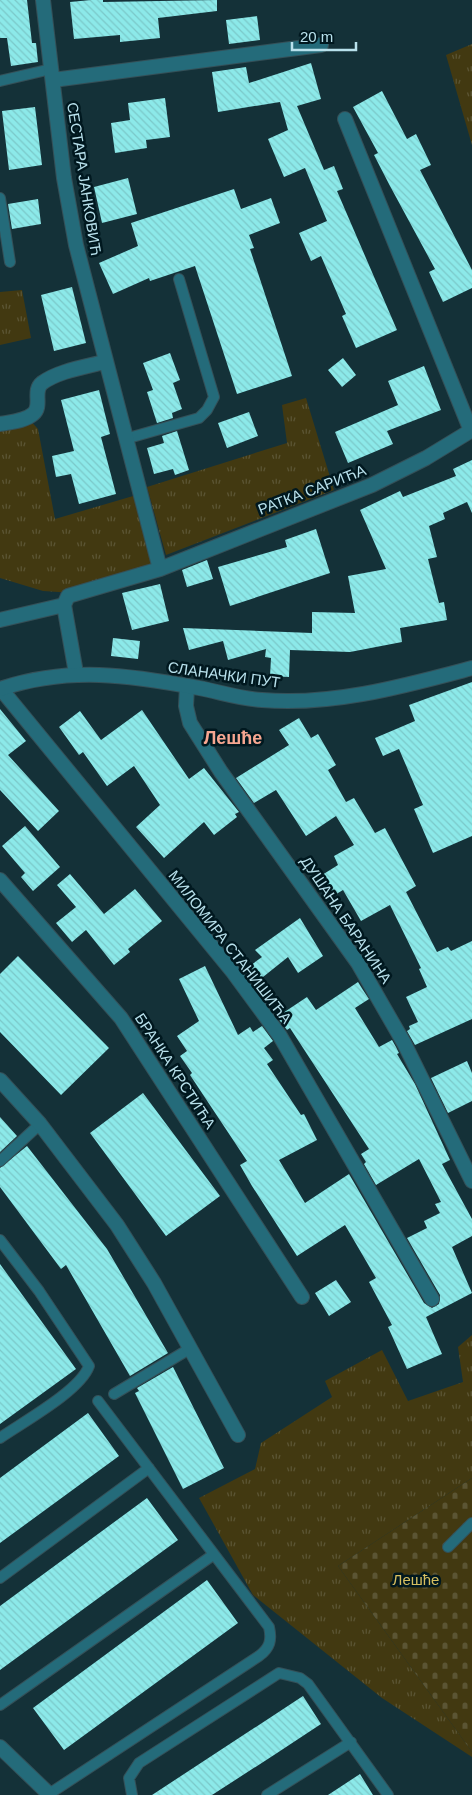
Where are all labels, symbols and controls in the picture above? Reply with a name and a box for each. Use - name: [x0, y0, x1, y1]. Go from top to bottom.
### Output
- scale bar: [292, 20, 356, 52]
- text: 20 m: [300, 28, 333, 45]
- street label: СЕСТАРА ЈАНКОВИЋ: [64, 101, 105, 257]
- street label: РАТКА САРИЋА: [256, 461, 368, 518]
- street label: СЛАНАЧКИ ПУТ: [167, 658, 281, 691]
- district label: Лешће: [204, 728, 262, 748]
- street label: ДУШАНА БАРАНИНА: [298, 853, 395, 986]
- street label: МИЛОМИРА СТАНИШИЋА: [165, 867, 295, 1026]
- street label: БРАНКА КРСТИЋА: [132, 1010, 219, 1132]
- park label: Лешће: [393, 1571, 439, 1588]

